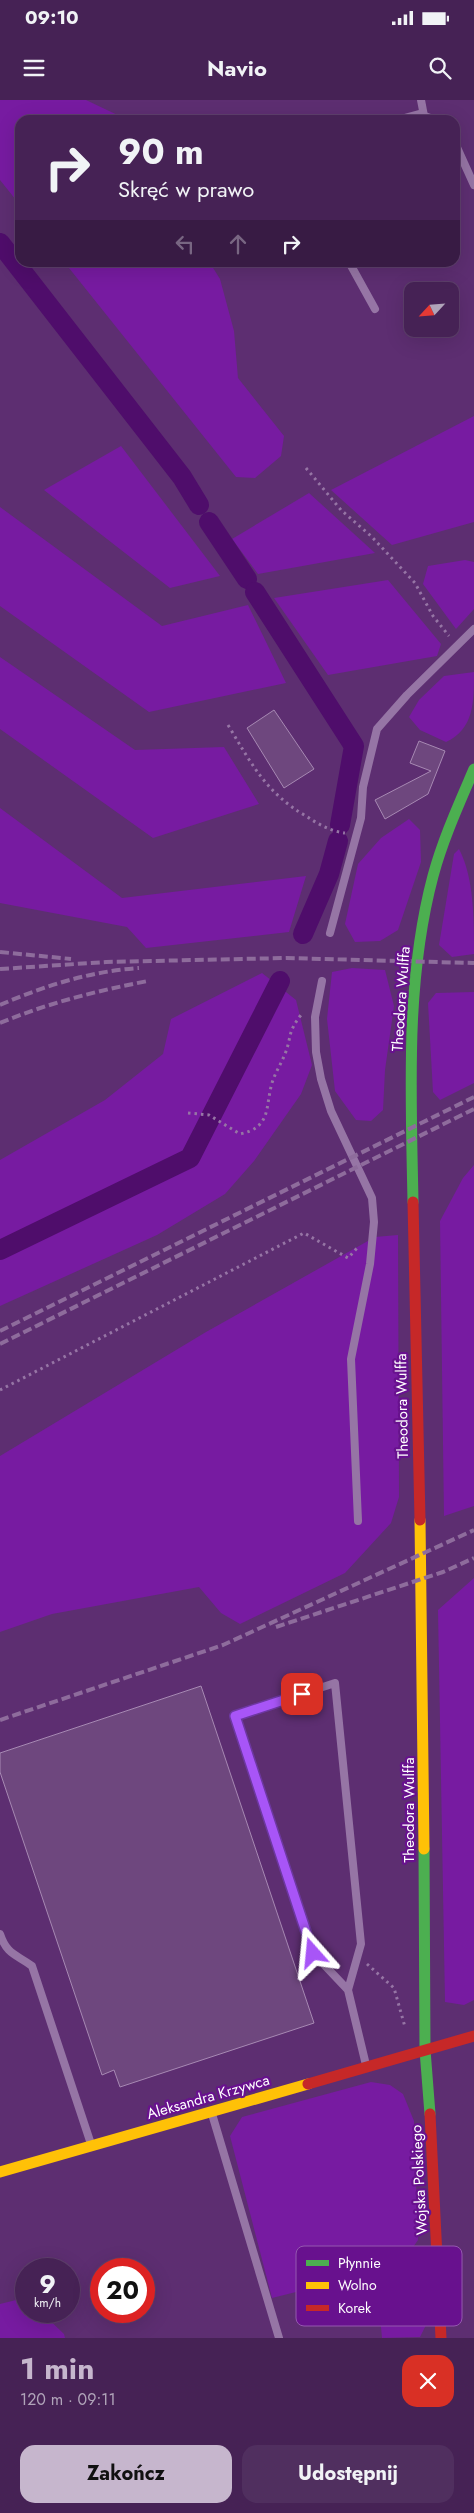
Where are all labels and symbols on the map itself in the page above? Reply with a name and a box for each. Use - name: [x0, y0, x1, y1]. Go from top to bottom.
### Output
- north arrow: [404, 282, 459, 338]
- street label: Theodora Wulffa: [386, 946, 416, 1052]
- street label: Theodora Wulffa: [390, 1353, 414, 1459]
- pin: [281, 1673, 323, 1715]
- street label: Theodora Wulffa: [398, 1757, 420, 1863]
- position arrow: [286, 1926, 338, 1978]
- street label: Aleksandra Krzywca: [144, 2069, 272, 2125]
- street label: Wojska Polskiego: [405, 2124, 433, 2236]
- legend: [296, 2246, 462, 2326]
- text: Płynnie: [338, 2253, 381, 2273]
- speed limit sign: 20: [90, 2258, 155, 2323]
- text: Wolno: [338, 2275, 377, 2295]
- text: Korek: [338, 2298, 372, 2318]

